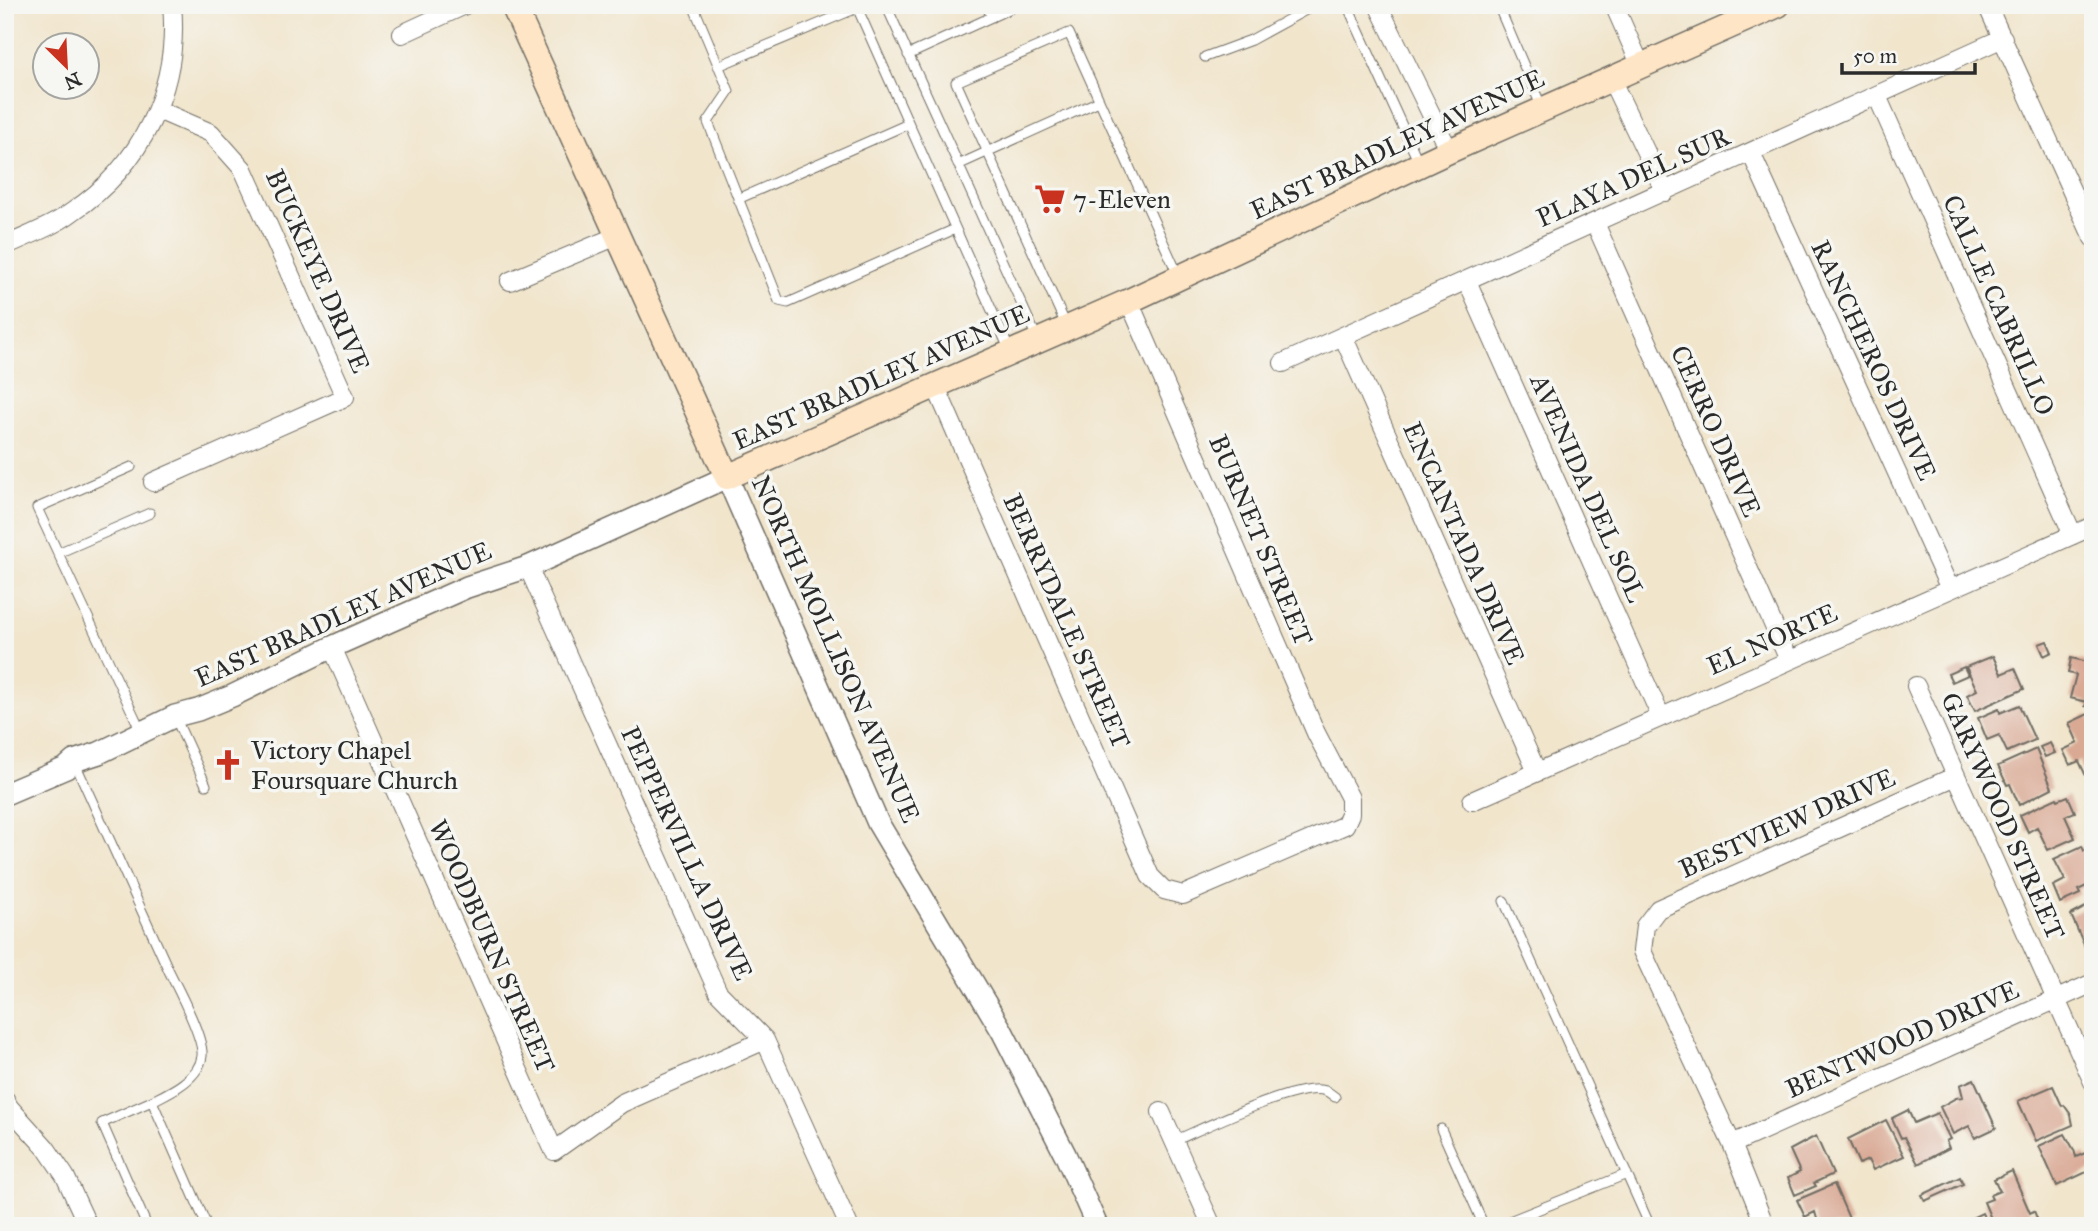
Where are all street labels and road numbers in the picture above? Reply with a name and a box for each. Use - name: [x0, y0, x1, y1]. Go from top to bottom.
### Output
- street label: EAST BRADLEY AVENUE: [1245, 62, 1549, 226]
- street label: PLAYA DEL SUR: [1531, 120, 1735, 234]
- street label: BUCKEYE DRIVE: [259, 164, 377, 378]
- street label: CALLE CABRILLO: [1936, 190, 2062, 420]
- street label: RANCHEROS DRIVE: [1804, 235, 1944, 485]
- street label: EAST BRADLEY AVENUE: [728, 297, 1034, 457]
- street label: CERRO DRIVE: [1664, 340, 1768, 522]
- street label: AVENIDA DEL SOL: [1523, 368, 1653, 607]
- street label: ENCANTADA DRIVE: [1396, 417, 1532, 669]
- street label: BURNET STREET: [1202, 430, 1320, 650]
- street label: NORTH MOLLISON AVENUE: [745, 471, 927, 827]
- street label: BERRYDALE STREET: [996, 489, 1138, 754]
- street label: EAST BRADLEY AVENUE: [190, 534, 496, 694]
- street label: EL NORTE: [1702, 596, 1842, 682]
- street label: GARYWOOD STREET: [1934, 687, 2072, 945]
- street label: PEPPERVILLA DRIVE: [614, 721, 760, 985]
- street label: BESTVIEW DRIVE: [1674, 761, 1900, 885]
- street label: WOODBURN STREET: [422, 815, 562, 1078]
- street label: BENTWOOD DRIVE: [1780, 973, 2024, 1105]

